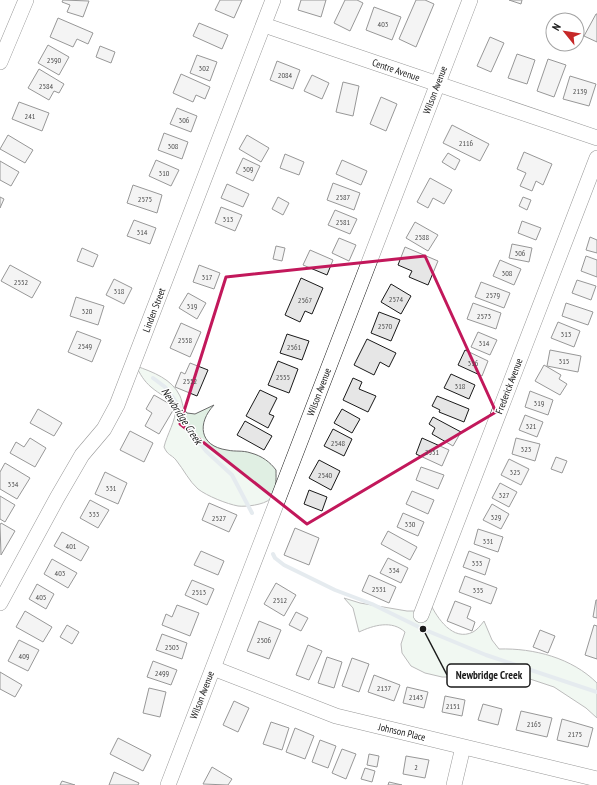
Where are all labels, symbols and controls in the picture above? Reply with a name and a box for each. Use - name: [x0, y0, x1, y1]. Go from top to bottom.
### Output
- north arrow: [545, 12, 585, 52]
- house number: 403: [378, 19, 389, 29]
- text: N: [549, 21, 564, 33]
- house number: 2590: [47, 55, 62, 65]
- street label: Centre Avenue: [370, 56, 422, 84]
- house number: 302: [199, 63, 210, 73]
- street label: Wilson Avenue: [420, 64, 450, 116]
- house number: 2084: [278, 70, 293, 80]
- house number: 2584: [39, 81, 54, 91]
- house number: 2139: [573, 86, 588, 96]
- house number: 241: [25, 111, 36, 121]
- house number: 306: [179, 115, 190, 125]
- house number: 2116: [459, 138, 474, 148]
- house number: 308: [168, 141, 179, 151]
- house number: 309: [243, 164, 254, 174]
- house number: 310: [159, 168, 170, 178]
- house number: 2587: [336, 192, 351, 202]
- house number: 2575: [138, 194, 152, 204]
- house number: 313: [223, 214, 234, 224]
- house number: 2581: [336, 217, 351, 227]
- house number: 314: [137, 227, 148, 237]
- house number: 2588: [415, 232, 430, 242]
- house number: 306: [515, 248, 526, 258]
- house number: 308: [502, 268, 513, 278]
- house number: 317: [202, 272, 213, 282]
- house number: 2552: [14, 277, 29, 287]
- house number: 318: [114, 286, 125, 296]
- street label: Linden Street: [140, 286, 168, 334]
- house number: 2579: [486, 290, 501, 300]
- house number: 2574: [389, 294, 404, 304]
- house number: 2567: [298, 295, 313, 305]
- house number: 319: [187, 301, 198, 311]
- house number: 320: [82, 306, 93, 316]
- house number: 2573: [477, 311, 492, 321]
- house number: 2570: [378, 321, 393, 331]
- house number: 313: [561, 329, 572, 339]
- house number: 2558: [178, 335, 193, 345]
- house number: 314: [479, 338, 490, 348]
- house number: 2549: [78, 341, 93, 351]
- house number: 2561: [287, 342, 302, 352]
- street label: Frederick Avenue: [492, 356, 526, 416]
- house number: 315: [559, 356, 569, 366]
- house number: 316: [468, 358, 479, 368]
- street label: Wilson Avenue: [304, 366, 334, 418]
- house number: 2555: [276, 372, 290, 382]
- house number: 2552: [183, 376, 198, 386]
- house number: 318: [455, 381, 466, 391]
- water label: Newbridge Creek: [159, 385, 206, 448]
- house number: 319: [534, 398, 545, 408]
- house number: 321: [526, 421, 537, 431]
- house number: 2548: [331, 438, 346, 448]
- house number: 323: [521, 444, 532, 454]
- house number: 2551: [425, 447, 440, 457]
- house number: 325: [510, 467, 520, 477]
- house number: 2540: [318, 470, 333, 480]
- house number: 334: [8, 479, 19, 489]
- house number: 331: [106, 483, 117, 493]
- house number: 327: [499, 490, 510, 500]
- house number: 333: [89, 509, 100, 519]
- house number: 329: [491, 512, 502, 522]
- house number: 2527: [212, 513, 227, 523]
- house number: 330: [405, 519, 416, 529]
- house number: 331: [483, 536, 494, 546]
- house number: 401: [66, 541, 77, 551]
- house number: 333: [472, 558, 483, 568]
- house number: 334: [389, 565, 400, 575]
- house number: 403: [55, 568, 66, 578]
- house number: 2531: [372, 584, 387, 594]
- house number: 335: [473, 585, 483, 595]
- house number: 2513: [192, 587, 207, 597]
- house number: 405: [36, 592, 46, 602]
- house number: 2512: [273, 595, 288, 605]
- house number: 2506: [257, 635, 272, 645]
- house number: 2503: [165, 642, 180, 652]
- house number: 409: [19, 651, 30, 661]
- callout: Newbridge Creek: [447, 664, 530, 687]
- house number: 2499: [155, 668, 170, 678]
- text: Newbridge Creek: [456, 668, 523, 682]
- street label: Wilson Avenue: [187, 669, 217, 721]
- house number: 2137: [377, 683, 392, 693]
- house number: 2143: [409, 692, 424, 702]
- house number: 2151: [446, 701, 461, 711]
- house number: 2165: [527, 719, 541, 729]
- street label: Johnson Place: [376, 720, 427, 744]
- house number: 2175: [568, 729, 582, 739]
- house number: 2: [414, 762, 418, 772]

